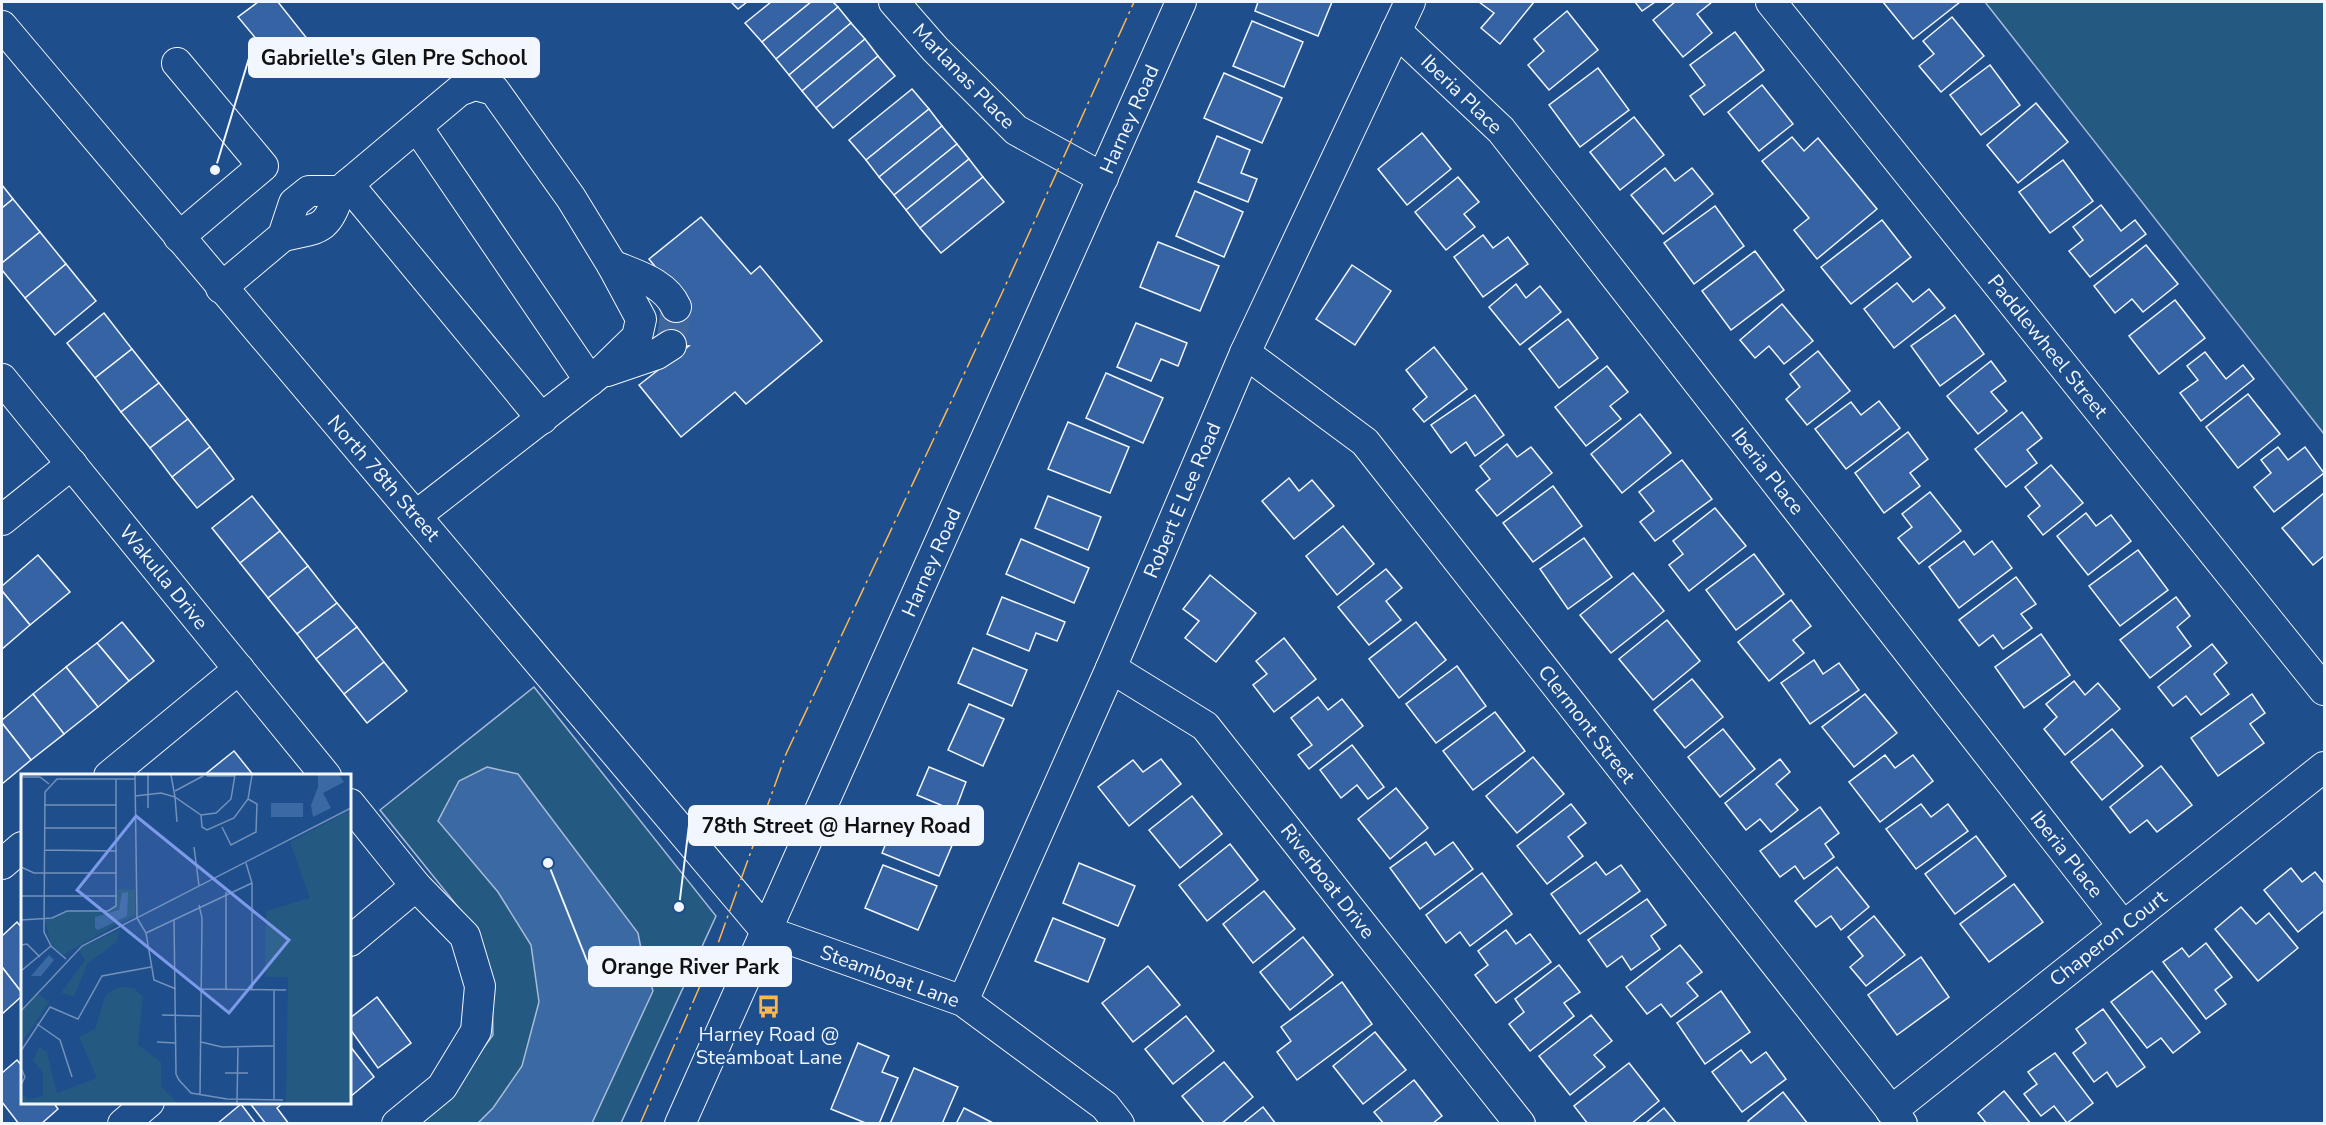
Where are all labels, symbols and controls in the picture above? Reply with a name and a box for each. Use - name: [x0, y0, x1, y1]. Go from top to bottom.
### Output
- street label: Marlanas Place: [906, 18, 1021, 135]
- callout: Gabrielle's Glen Pre School: [249, 38, 539, 77]
- text: Gabrielle's Glen Pre School: [261, 44, 528, 72]
- street label: Iberia Place: [1415, 49, 1508, 140]
- street label: Harney Road: [1093, 60, 1166, 178]
- street label: Paddlewheel Street: [1981, 269, 2115, 425]
- street label: North 78th Street: [321, 409, 447, 548]
- street label: Robert E Lee Road: [1137, 418, 1227, 582]
- street label: Iberia Place: [1725, 422, 1810, 521]
- street label: Harney Road: [895, 503, 968, 621]
- street label: Wakulla Drive: [113, 519, 214, 635]
- street label: Clermont Street: [1532, 659, 1642, 790]
- inset map: [21, 774, 351, 1104]
- street label: Iberia Place: [2024, 805, 2109, 904]
- callout: 78th Street @ Harney Road: [689, 806, 983, 845]
- text: 78th Street @ Harney Road: [701, 812, 971, 840]
- street label: Riverboat Drive: [1274, 818, 1381, 944]
- street label: Chaperon Court: [2044, 883, 2173, 993]
- street label: Steamboat Lane: [816, 939, 963, 1014]
- callout: Orange River Park: [589, 947, 791, 986]
- text: Orange River Park: [601, 953, 780, 981]
- bus stop icon: Harney Road @ Steamboat Lane: [756, 993, 782, 1019]
- place label: Harney Road @ Steamboat Lane: [696, 1021, 842, 1071]

